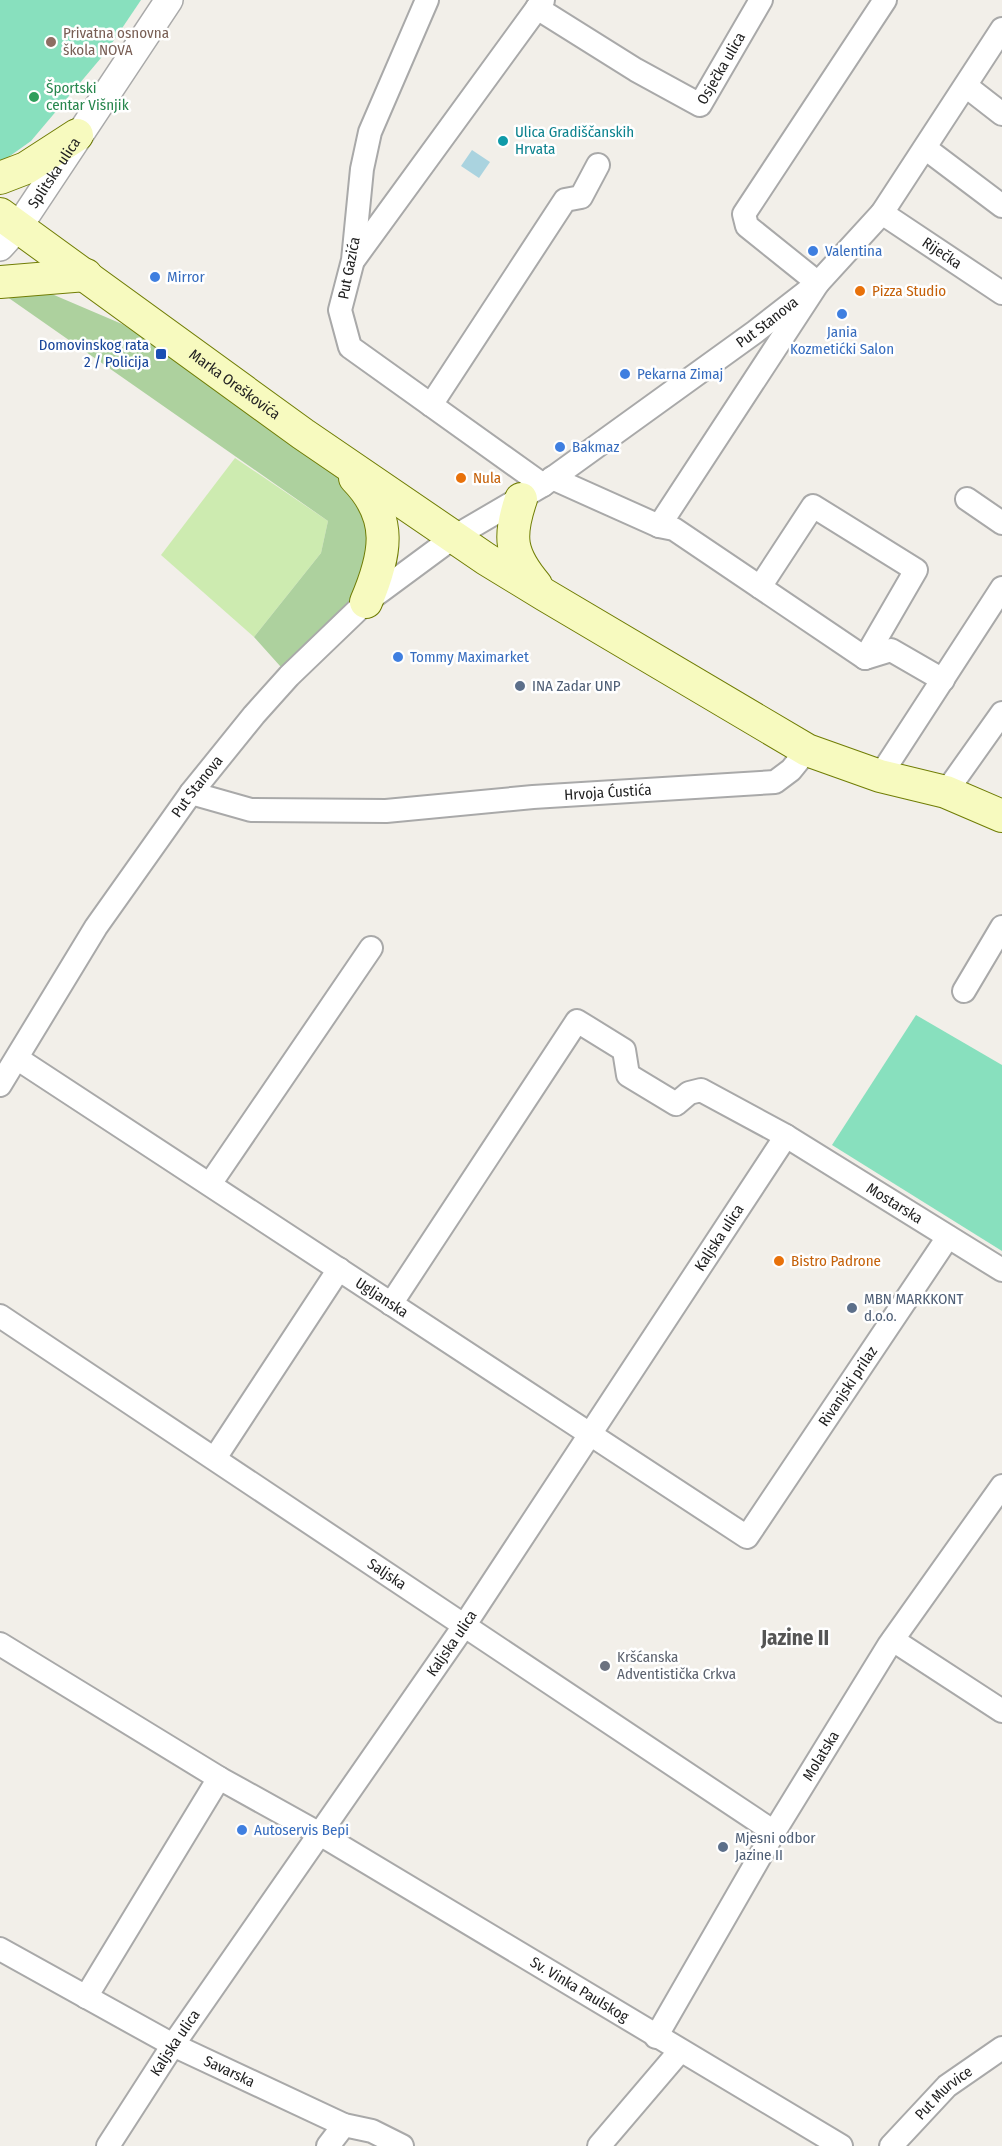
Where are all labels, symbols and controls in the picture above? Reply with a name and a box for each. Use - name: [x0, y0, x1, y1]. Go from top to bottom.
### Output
- place label: Privatna osnovna škola NOVA: [63, 24, 169, 59]
- street label: Osječka ulica: [693, 29, 749, 108]
- marker: Privatna osnovna škola NOVA: [44, 35, 58, 49]
- place label: Športski centar Višnjik: [46, 79, 129, 114]
- marker: Športski centar Višnjik: [27, 90, 41, 104]
- place label: Ulica Gradiščanskih Hrvata: [515, 123, 634, 158]
- street label: Splitska ulica: [24, 134, 84, 212]
- marker: Ulica Gradiščanskih Hrvata: [496, 134, 510, 148]
- street label: Riječka: [919, 233, 965, 273]
- street label: Put Gazića: [334, 235, 364, 301]
- place label: Valentina: [825, 242, 882, 260]
- marker: Valentina: [806, 244, 820, 258]
- place label: Mirror: [167, 268, 205, 286]
- marker: Mirror: [148, 270, 162, 284]
- place label: Pizza Studio: [872, 282, 946, 300]
- marker: Pizza Studio: [853, 284, 867, 298]
- street label: Put Stanova: [733, 293, 802, 352]
- marker: Jania Kozmetićki Salon: [835, 307, 849, 321]
- place label: Jania Kozmetićki Salon: [790, 323, 894, 358]
- place label: Domovinskog rata 2 / Policija: [39, 336, 149, 371]
- street label: Marka Oreškovića: [186, 345, 284, 423]
- marker: Domovinskog rata 2 / Policija: [154, 347, 168, 361]
- place label: Pekarna Zimaj: [637, 365, 723, 383]
- marker: Pekarna Zimaj: [618, 367, 632, 381]
- place label: Bakmaz: [572, 438, 619, 456]
- marker: Bakmaz: [553, 440, 567, 454]
- place label: Nula: [473, 469, 501, 487]
- marker: Nula: [454, 471, 468, 485]
- place label: Tommy Maximarket: [410, 648, 529, 666]
- marker: Tommy Maximarket: [391, 650, 405, 664]
- place label: INA Zadar UNP: [532, 677, 621, 695]
- marker: INA Zadar UNP: [513, 679, 527, 693]
- street label: Put Stanova: [168, 752, 227, 821]
- street label: Hrvoja Ćustića: [564, 781, 652, 804]
- street label: Mostarska: [863, 1179, 926, 1227]
- street label: Kaljska ulica: [691, 1201, 748, 1274]
- place label: Bistro Padrone: [791, 1252, 881, 1270]
- marker: Bistro Padrone: [772, 1254, 786, 1268]
- street label: Ugljanska: [352, 1274, 412, 1321]
- place label: MBN MARKKONT d.o.o.: [864, 1290, 963, 1325]
- marker: MBN MARKKONT d.o.o.: [845, 1301, 859, 1315]
- street label: Rivanjski prilaz: [815, 1343, 881, 1430]
- street label: Saljska: [364, 1555, 410, 1593]
- street label: Kaljska ulica: [423, 1607, 481, 1680]
- district label: Jazine II: [760, 1625, 829, 1651]
- place label: Kršćanska Adventistička Crkva: [617, 1648, 736, 1683]
- marker: Kršćanska Adventistička Crkva: [598, 1659, 612, 1673]
- street label: Molatska: [799, 1728, 843, 1784]
- place label: Autoservis Bepi: [254, 1821, 349, 1839]
- marker: Autoservis Bepi: [235, 1823, 249, 1837]
- place label: Mjesni odbor Jazine II: [735, 1829, 816, 1864]
- marker: Mjesni odbor Jazine II: [716, 1840, 730, 1854]
- street label: Sv. Vinka Paulskog: [527, 1953, 632, 2026]
- street label: Kaljska ulica: [146, 2006, 204, 2079]
- street label: Savarska: [201, 2052, 258, 2091]
- street label: Put Murvice: [911, 2062, 976, 2123]

